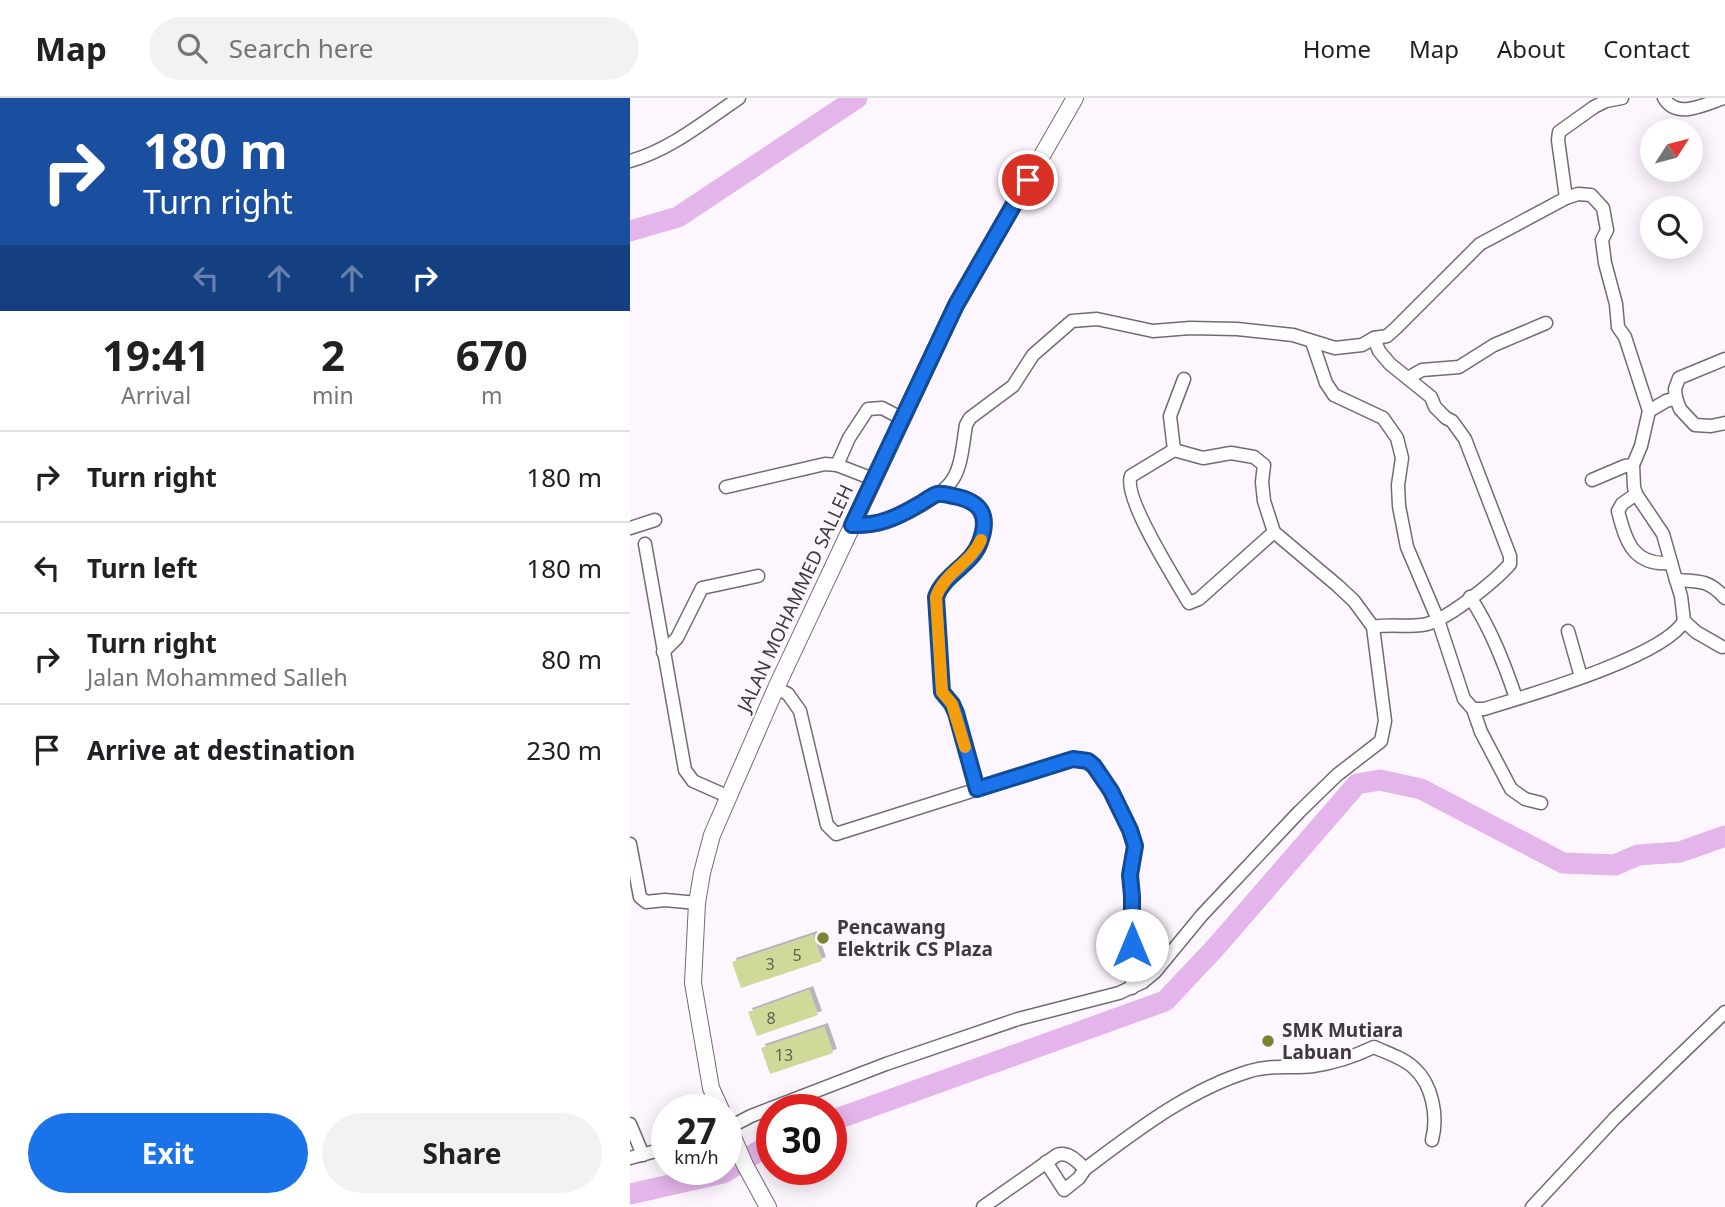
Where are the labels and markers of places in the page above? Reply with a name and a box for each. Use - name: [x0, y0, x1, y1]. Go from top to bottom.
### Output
- pin: [998, 150, 1058, 210]
- place label: Pencawang Elektrik CS Plaza: [837, 914, 993, 962]
- marker: Pencawang Elektrik CS Plaza: [815, 930, 831, 946]
- place label: SMK Mutiara Labuan: [1282, 1017, 1403, 1065]
- marker: SMK Mutiara Labuan: [1260, 1033, 1276, 1049]

